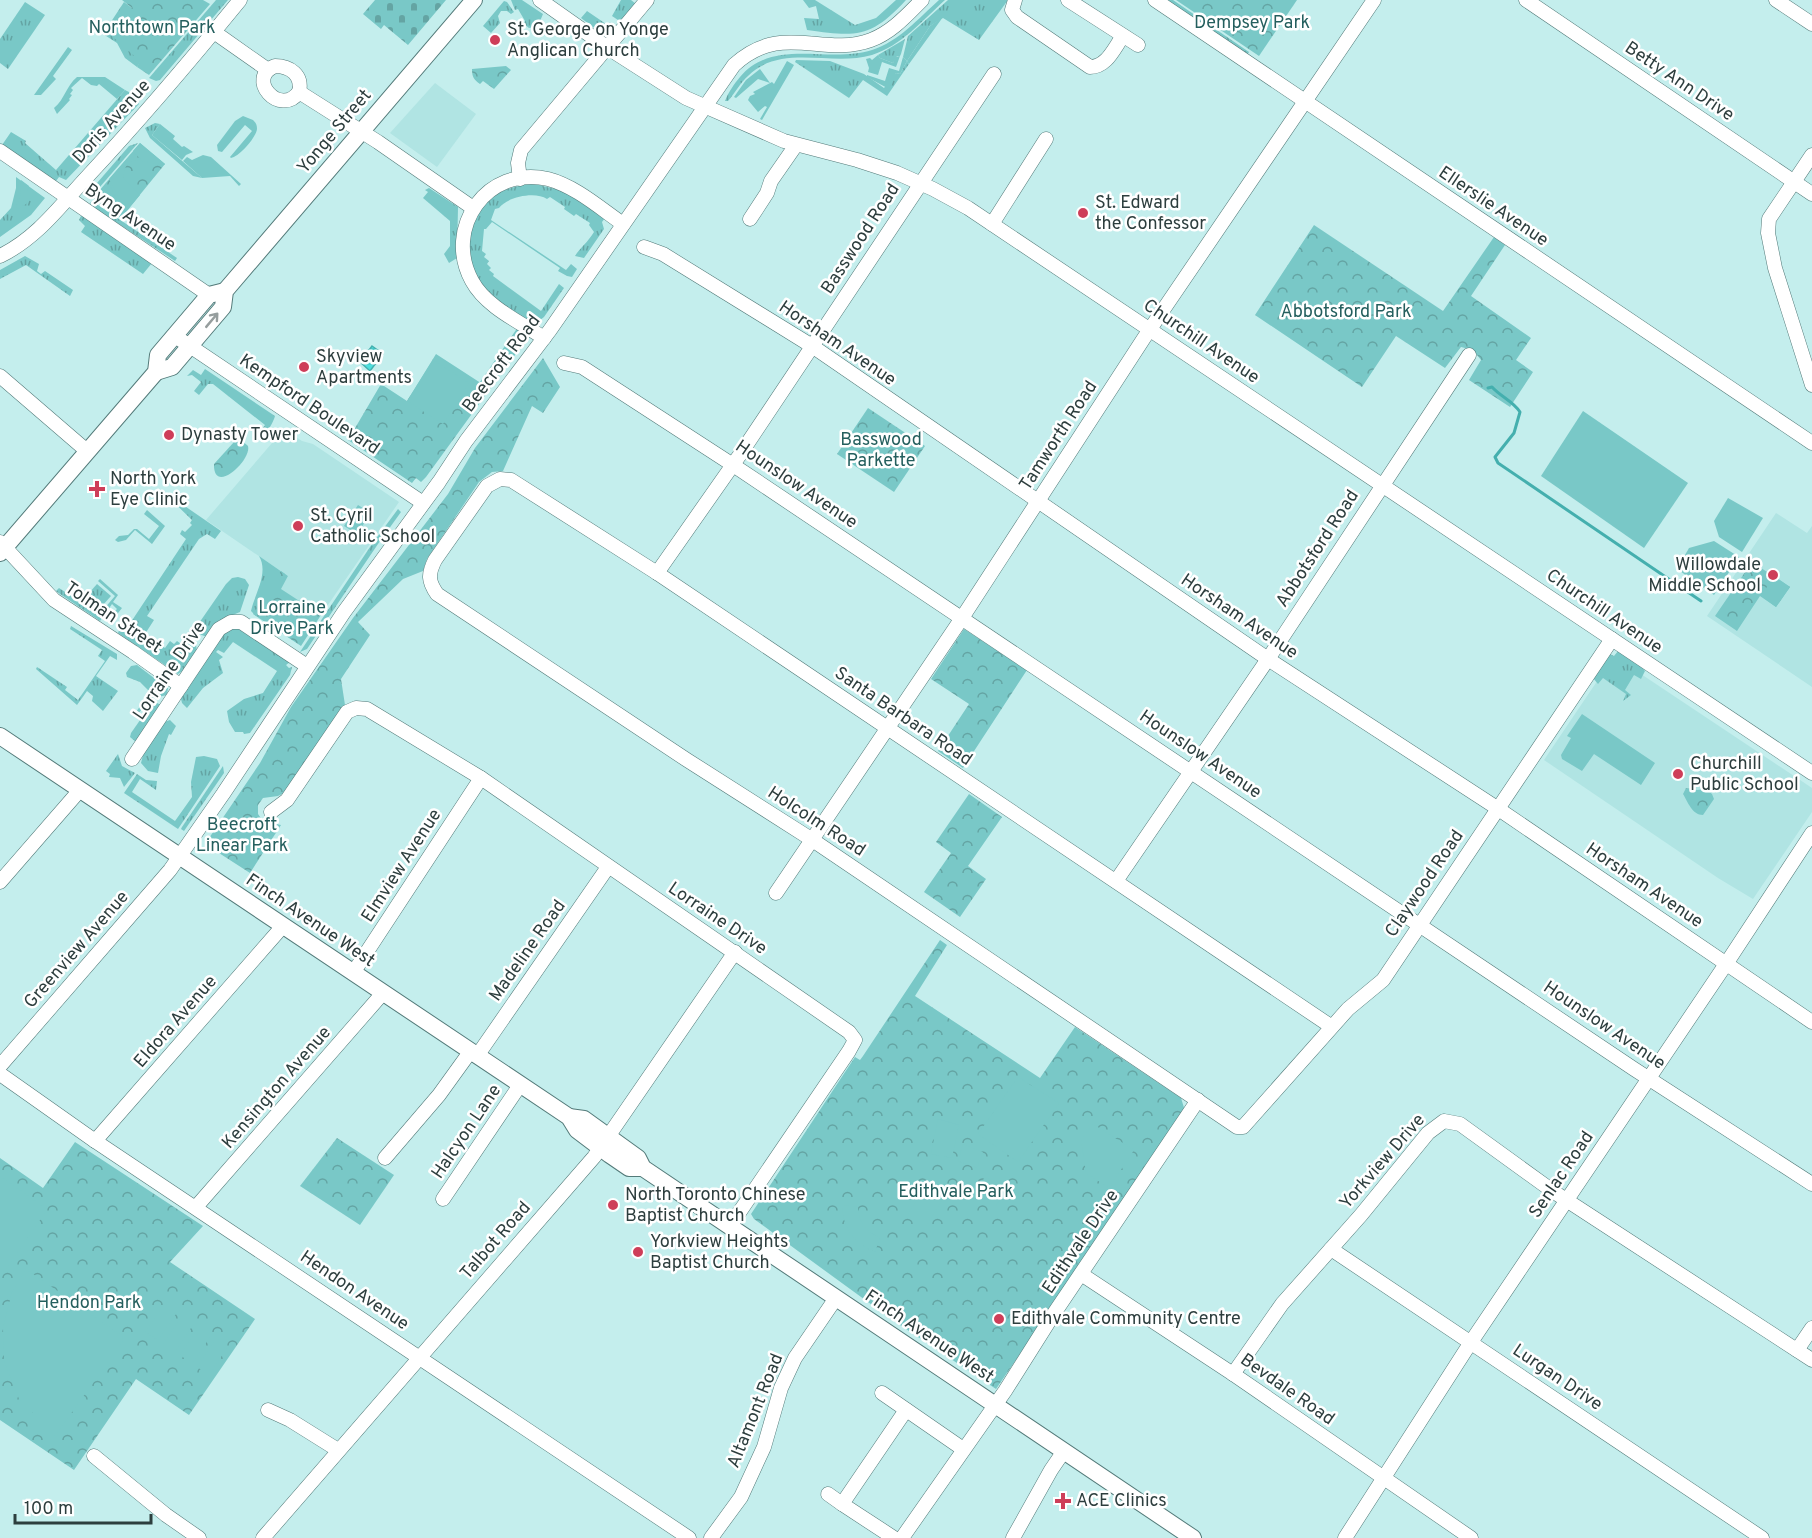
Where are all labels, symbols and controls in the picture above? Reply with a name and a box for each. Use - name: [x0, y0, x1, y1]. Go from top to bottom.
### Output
- park label: Dempsey Park: [1194, 12, 1310, 35]
- park label: Northtown Park: [88, 17, 216, 40]
- place label: St. George on Yonge Anglican Church: [507, 19, 669, 63]
- marker: St. George on Yonge Anglican Church: [488, 33, 502, 47]
- street label: Betty Ann Drive: [1620, 37, 1738, 127]
- street label: Doris Avenue: [68, 75, 156, 169]
- street label: Yonge Street: [293, 85, 377, 179]
- street label: Ellerslie Avenue: [1434, 162, 1552, 252]
- street label: Byng Avenue: [80, 179, 180, 257]
- street label: Basswood Road: [817, 179, 905, 299]
- place label: St. Edward the Confessor: [1095, 192, 1206, 236]
- marker: St. Edward the Confessor: [1076, 206, 1090, 220]
- street label: Churchill Avenue: [1138, 295, 1264, 389]
- street label: Horsham Avenue: [774, 296, 900, 392]
- park label: Abbotsford Park: [1280, 301, 1412, 324]
- street label: Beecroft Road: [458, 311, 546, 417]
- one-way arrow: [205, 313, 219, 328]
- place label: Skyview Apartments: [316, 346, 412, 390]
- street label: Kempford Boulevard: [234, 349, 384, 461]
- marker: Skyview Apartments: [297, 360, 311, 374]
- street label: Tamworth Road: [1015, 377, 1103, 495]
- place label: Dynasty Tower: [181, 424, 299, 447]
- marker: Dynasty Tower: [162, 428, 176, 442]
- park label: Basswood Parkette: [840, 429, 922, 473]
- street label: Hounslow Avenue: [730, 436, 862, 534]
- place label: North York Eye Clinic: [110, 468, 196, 512]
- marker: North York Eye Clinic: [88, 480, 106, 498]
- street label: Abbotsford Road: [1271, 486, 1365, 612]
- place label: St. Cyril Catholic School: [310, 505, 435, 549]
- marker: St. Cyril Catholic School: [291, 519, 305, 533]
- place label: Willowdale Middle School: [1648, 554, 1761, 598]
- street label: Churchill Avenue: [1541, 565, 1667, 659]
- marker: Willowdale Middle School: [1766, 568, 1780, 582]
- street label: Horsham Avenue: [1176, 569, 1302, 665]
- street label: Tolman Street: [60, 577, 166, 659]
- park label: Lorraine Drive Park: [250, 597, 334, 641]
- street label: Lorraine Drive: [128, 617, 212, 725]
- street label: Santa Barbara Road: [830, 662, 976, 772]
- street label: Hounslow Avenue: [1134, 706, 1266, 804]
- place label: Churchill Public School: [1690, 753, 1799, 797]
- marker: Churchill Public School: [1671, 767, 1685, 781]
- street label: Holcolm Road: [763, 782, 869, 862]
- street label: Elmview Avenue: [357, 805, 447, 927]
- park label: Beecroft Linear Park: [196, 814, 288, 858]
- street label: Claywood Road: [1381, 826, 1469, 942]
- street label: Horsham Avenue: [1581, 838, 1707, 934]
- street label: Finch Avenue West: [241, 869, 379, 973]
- street label: Lorraine Drive: [663, 877, 771, 961]
- street label: Greenview Avenue: [20, 886, 134, 1014]
- street label: Madeline Road: [485, 896, 571, 1006]
- street label: Eldora Avenue: [129, 971, 223, 1073]
- street label: Hounslow Avenue: [1538, 977, 1670, 1075]
- street label: Kensington Avenue: [217, 1022, 337, 1154]
- street label: Halcyon Lane: [427, 1080, 507, 1184]
- street label: Yorkview Drive: [1335, 1110, 1431, 1214]
- street label: Senlac Road: [1525, 1127, 1599, 1223]
- park label: Edithvale Park: [898, 1181, 1014, 1204]
- place label: North Toronto Chinese Baptist Church: [625, 1184, 805, 1228]
- street label: Edithvale Drive: [1038, 1185, 1124, 1299]
- street label: Talbot Road: [456, 1197, 536, 1285]
- marker: North Toronto Chinese Baptist Church: [606, 1198, 620, 1212]
- place label: Yorkview Heights Baptist Church: [650, 1231, 788, 1275]
- marker: Yorkview Heights Baptist Church: [631, 1245, 645, 1259]
- street label: Hendon Avenue: [295, 1246, 413, 1336]
- street label: Finch Avenue West: [860, 1285, 998, 1389]
- park label: Hendon Park: [37, 1292, 141, 1315]
- place label: Edithvale Community Centre: [1011, 1308, 1241, 1331]
- marker: Edithvale Community Centre: [992, 1312, 1006, 1326]
- street label: Lurgan Drive: [1508, 1339, 1606, 1417]
- street label: Bevdale Road: [1235, 1349, 1339, 1431]
- street label: Altamont Road: [723, 1350, 789, 1472]
- scale bar: [15, 1487, 152, 1525]
- place label: ACE Clinics: [1076, 1490, 1167, 1513]
- marker: ACE Clinics: [1054, 1492, 1072, 1510]
- text: 100 m: [24, 1498, 73, 1521]

